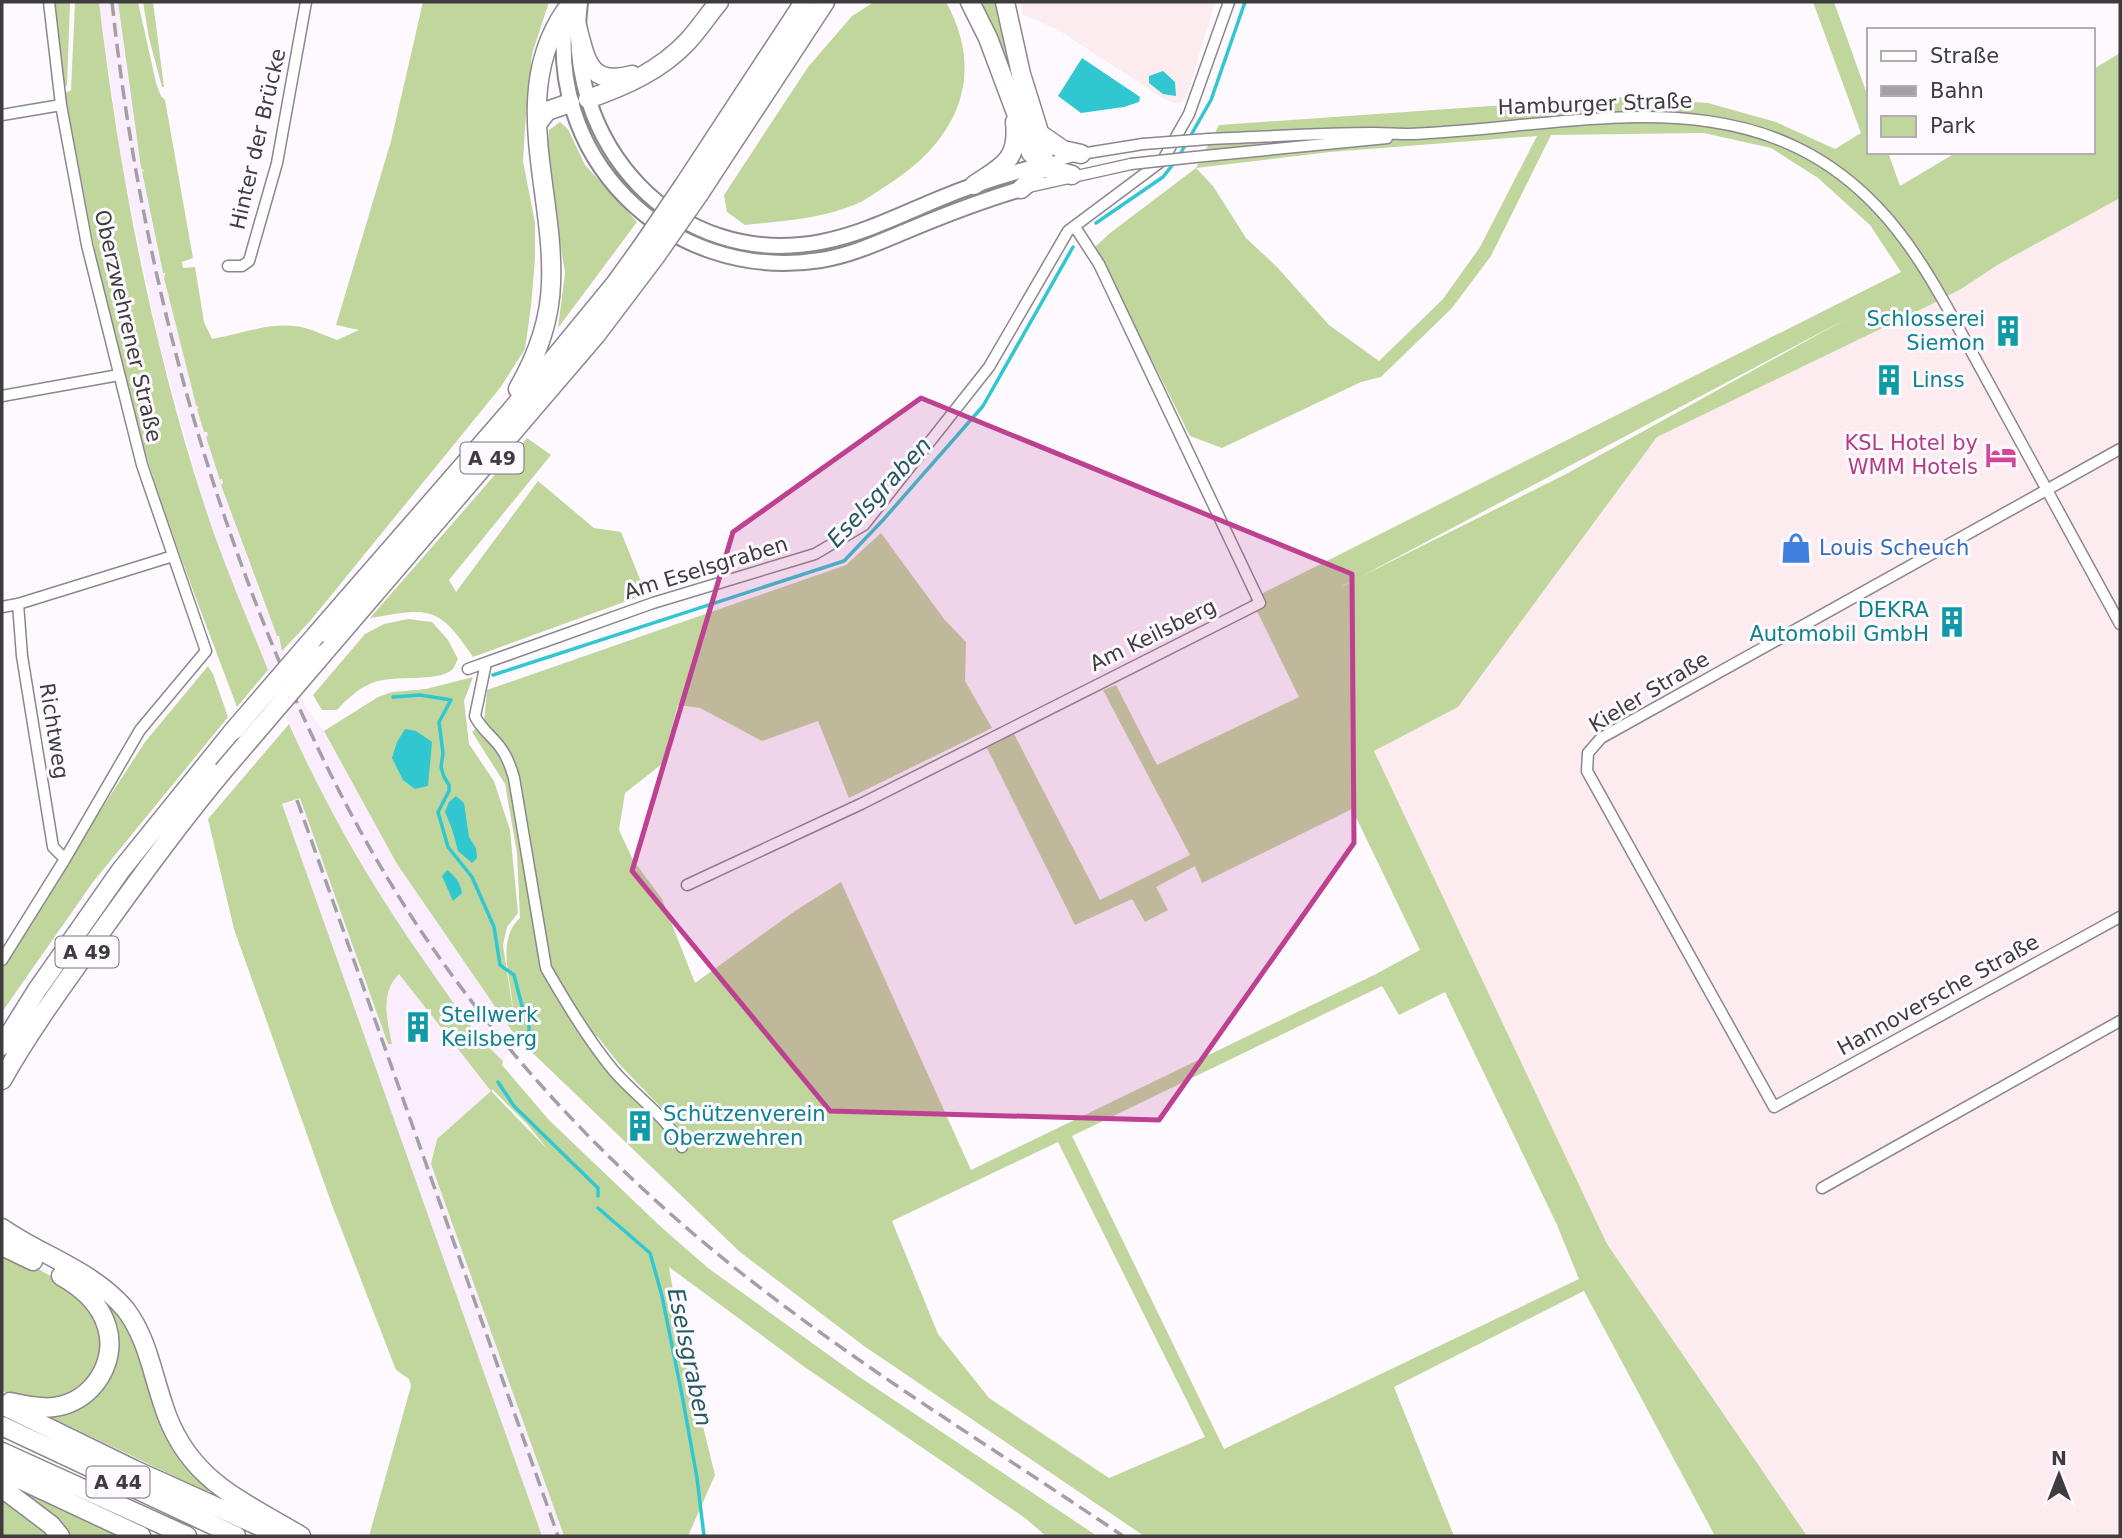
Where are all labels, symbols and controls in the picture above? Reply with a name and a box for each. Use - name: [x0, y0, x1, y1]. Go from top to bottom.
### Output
- legend: [1867, 28, 2094, 154]
- text: Straße: [1930, 44, 1999, 68]
- street label: Hinter der Brücke: [225, 46, 291, 232]
- text: Bahn: [1930, 79, 1984, 103]
- street label: Hamburger Straße: [1497, 89, 1693, 119]
- text: Park: [1930, 114, 1976, 138]
- street label: Oberzwehrener Straße: [90, 208, 166, 444]
- place label: Schlosserei Siemon: [1866, 307, 1985, 355]
- building icon: Schlosserei Siemon: [1991, 314, 2025, 348]
- building icon: Linss: [1872, 363, 1906, 397]
- place label: Linss: [1912, 368, 1965, 392]
- place label: KSL Hotel by WMM Hotels: [1844, 431, 1978, 479]
- water label: Eselsgraben: [822, 432, 936, 552]
- hotel icon: KSL Hotel by WMM Hotels: [1984, 438, 2018, 472]
- road number: A 49: [461, 442, 524, 474]
- shop icon: Louis Scheuch: [1779, 531, 1813, 565]
- street label: Am Eselsgraben: [621, 532, 791, 604]
- place label: Louis Scheuch: [1819, 536, 1969, 560]
- street label: Am Keilsberg: [1086, 594, 1220, 676]
- place label: DEKRA Automobil GmbH: [1749, 598, 1930, 646]
- building icon: DEKRA Automobil GmbH: [1935, 605, 1969, 639]
- street label: Kieler Straße: [1585, 647, 1713, 737]
- street label: Richtweg: [35, 681, 73, 781]
- street label: Hannoversche Straße: [1833, 930, 2043, 1060]
- road number: A 49: [56, 936, 119, 968]
- place label: Stellwerk Keilsberg: [441, 1003, 539, 1051]
- building icon: Stellwerk Keilsberg: [401, 1010, 435, 1044]
- place label: Schützenverein Oberzwehren: [663, 1102, 826, 1150]
- building icon: Schützenverein Oberzwehren: [623, 1109, 657, 1143]
- water label: Eselsgraben: [663, 1286, 717, 1428]
- north arrow: [2024, 1440, 2094, 1510]
- text: N: [2051, 1447, 2067, 1469]
- road number: A 44: [86, 1466, 150, 1498]

